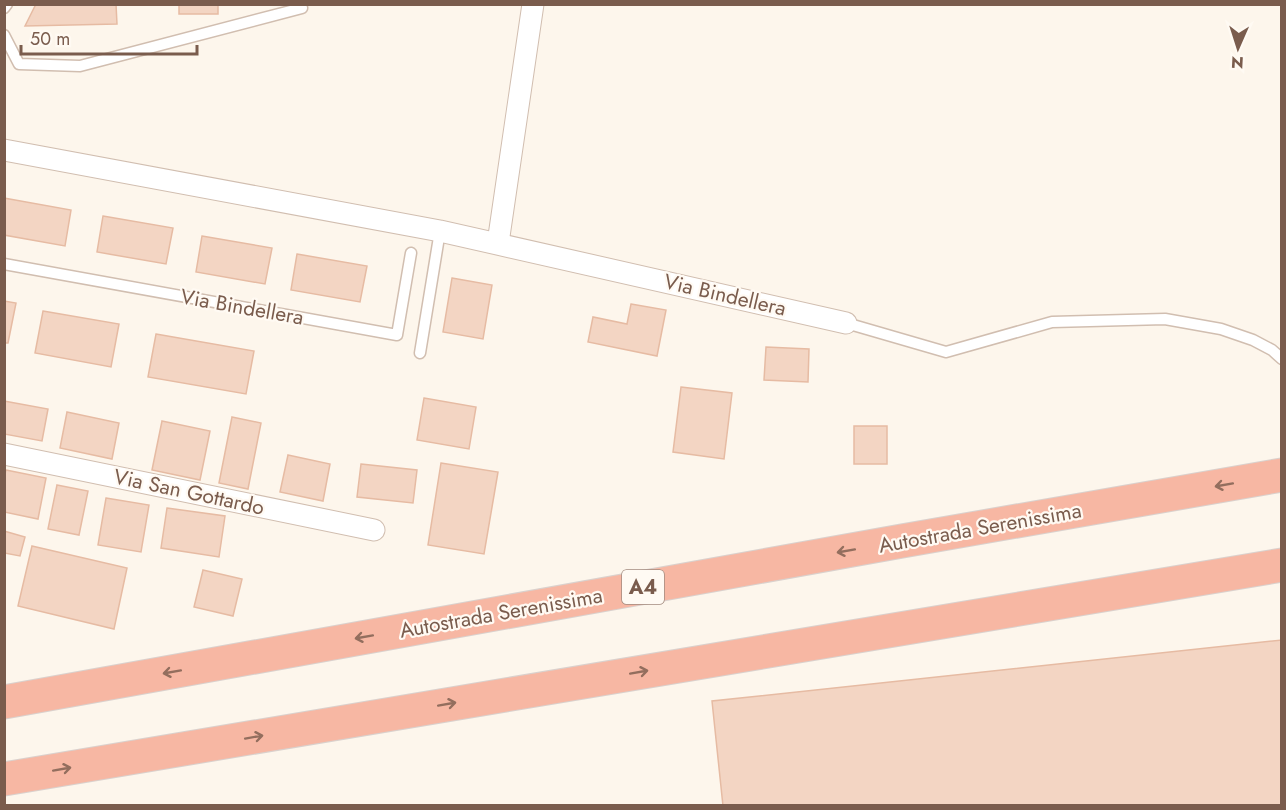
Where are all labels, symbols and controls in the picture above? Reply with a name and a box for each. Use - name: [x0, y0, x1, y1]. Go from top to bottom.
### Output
- scale bar: [21, 18, 196, 56]
- north arrow: [1208, 18, 1268, 78]
- text: 50 m: [30, 26, 70, 52]
- text: N: [1230, 51, 1244, 74]
- street label: Via Bindellera: [661, 266, 789, 324]
- street label: Via Bindellera: [178, 281, 306, 333]
- street label: Via San Gottardo: [111, 461, 267, 523]
- one-way arrow: [1215, 480, 1234, 491]
- street label: Autostrada Serenissima: [876, 495, 1084, 561]
- one-way arrow: [836, 546, 856, 557]
- road number: A4: [622, 570, 664, 604]
- street label: Autostrada Serenissima: [397, 580, 605, 646]
- one-way arrow: [355, 632, 375, 643]
- one-way arrow: [629, 666, 648, 677]
- one-way arrow: [163, 667, 183, 678]
- one-way arrow: [436, 699, 456, 710]
- one-way arrow: [244, 731, 264, 742]
- one-way arrow: [52, 763, 72, 774]

